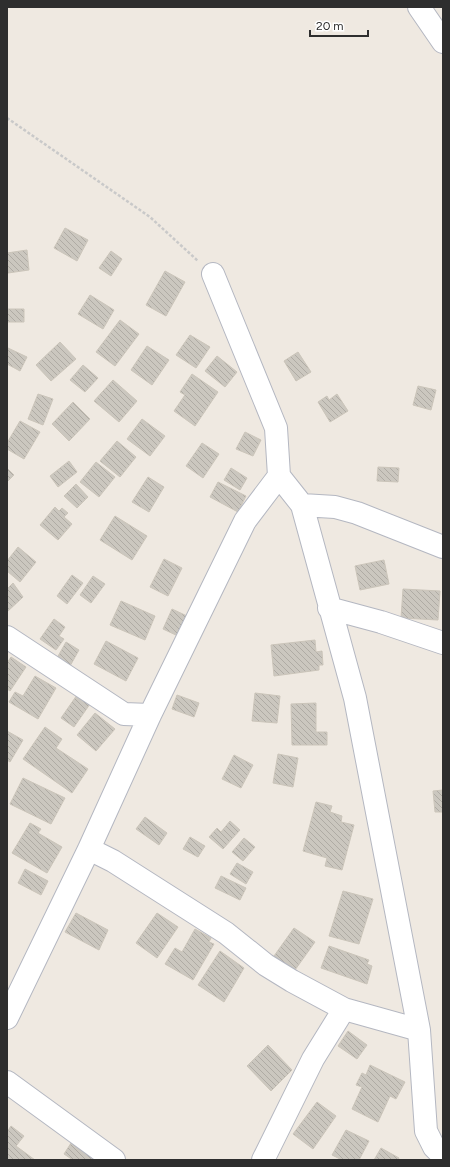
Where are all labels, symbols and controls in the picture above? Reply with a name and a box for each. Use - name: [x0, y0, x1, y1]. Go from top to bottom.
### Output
- scale bar: [310, 12, 368, 38]
- text: 20 m: [316, 19, 344, 33]

